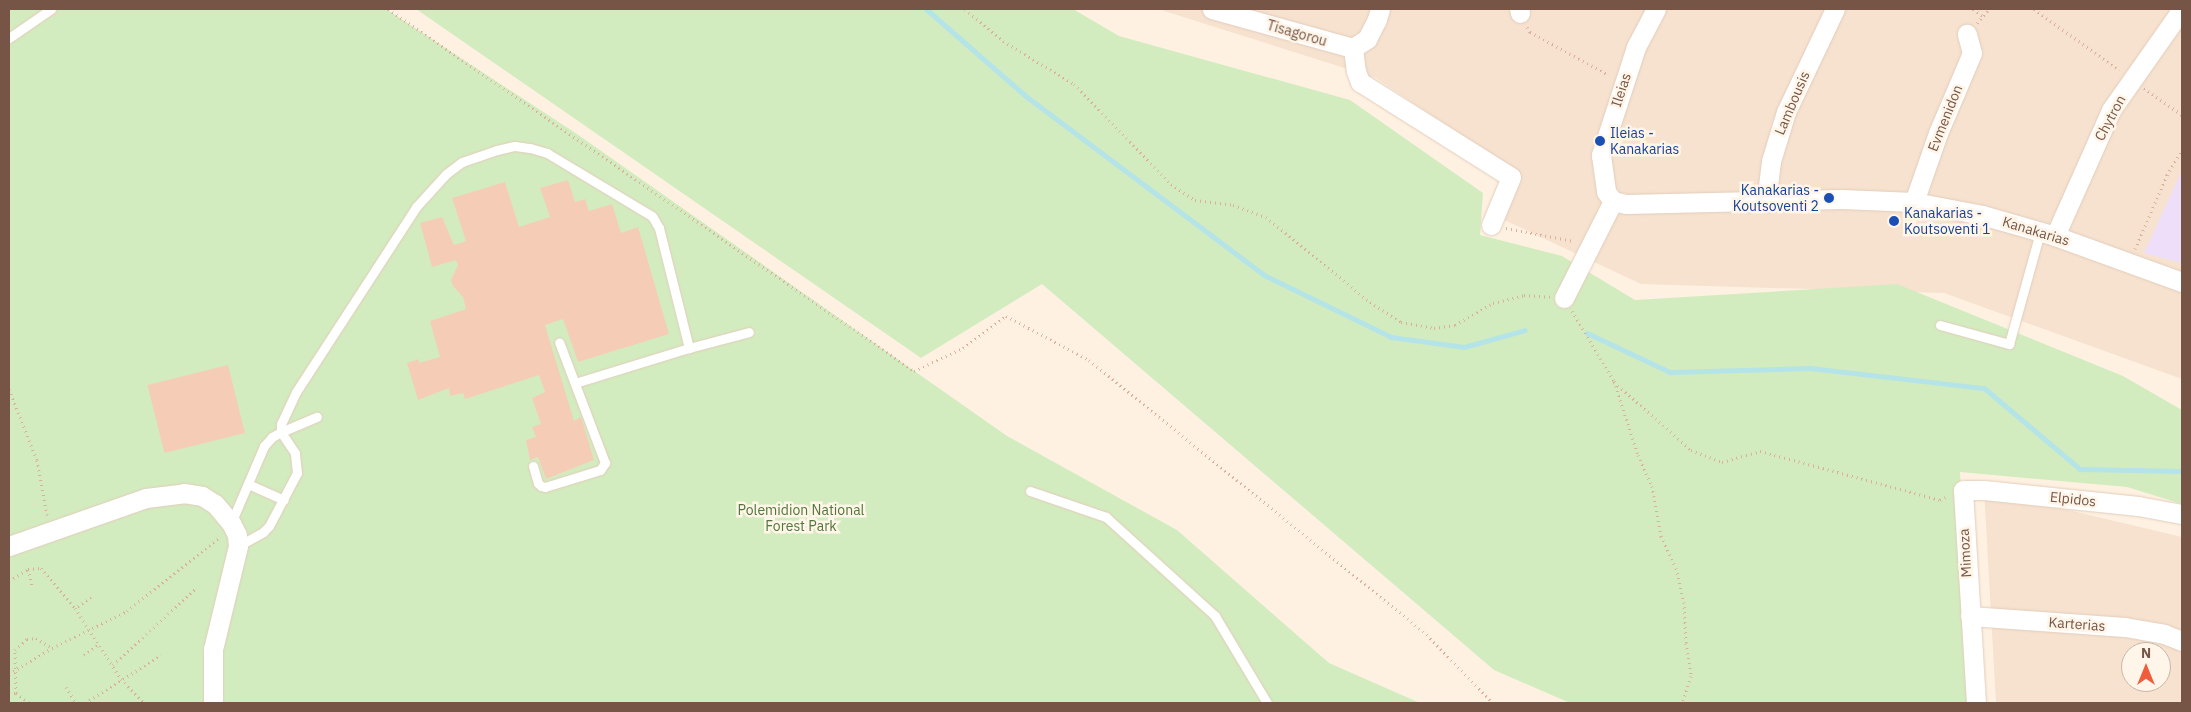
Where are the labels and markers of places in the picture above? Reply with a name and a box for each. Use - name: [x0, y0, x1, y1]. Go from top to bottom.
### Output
- place label: Ileias - Kanakarias: [1610, 125, 1679, 158]
- marker: Ileias - Kanakarias: [1594, 135, 1606, 147]
- place label: Kanakarias - Koutsoventi 2: [1733, 182, 1819, 214]
- marker: Kanakarias - Koutsoventi 2: [1823, 192, 1835, 204]
- place label: Kanakarias - Koutsoventi 1: [1904, 205, 1990, 238]
- marker: Kanakarias - Koutsoventi 1: [1888, 215, 1900, 227]

